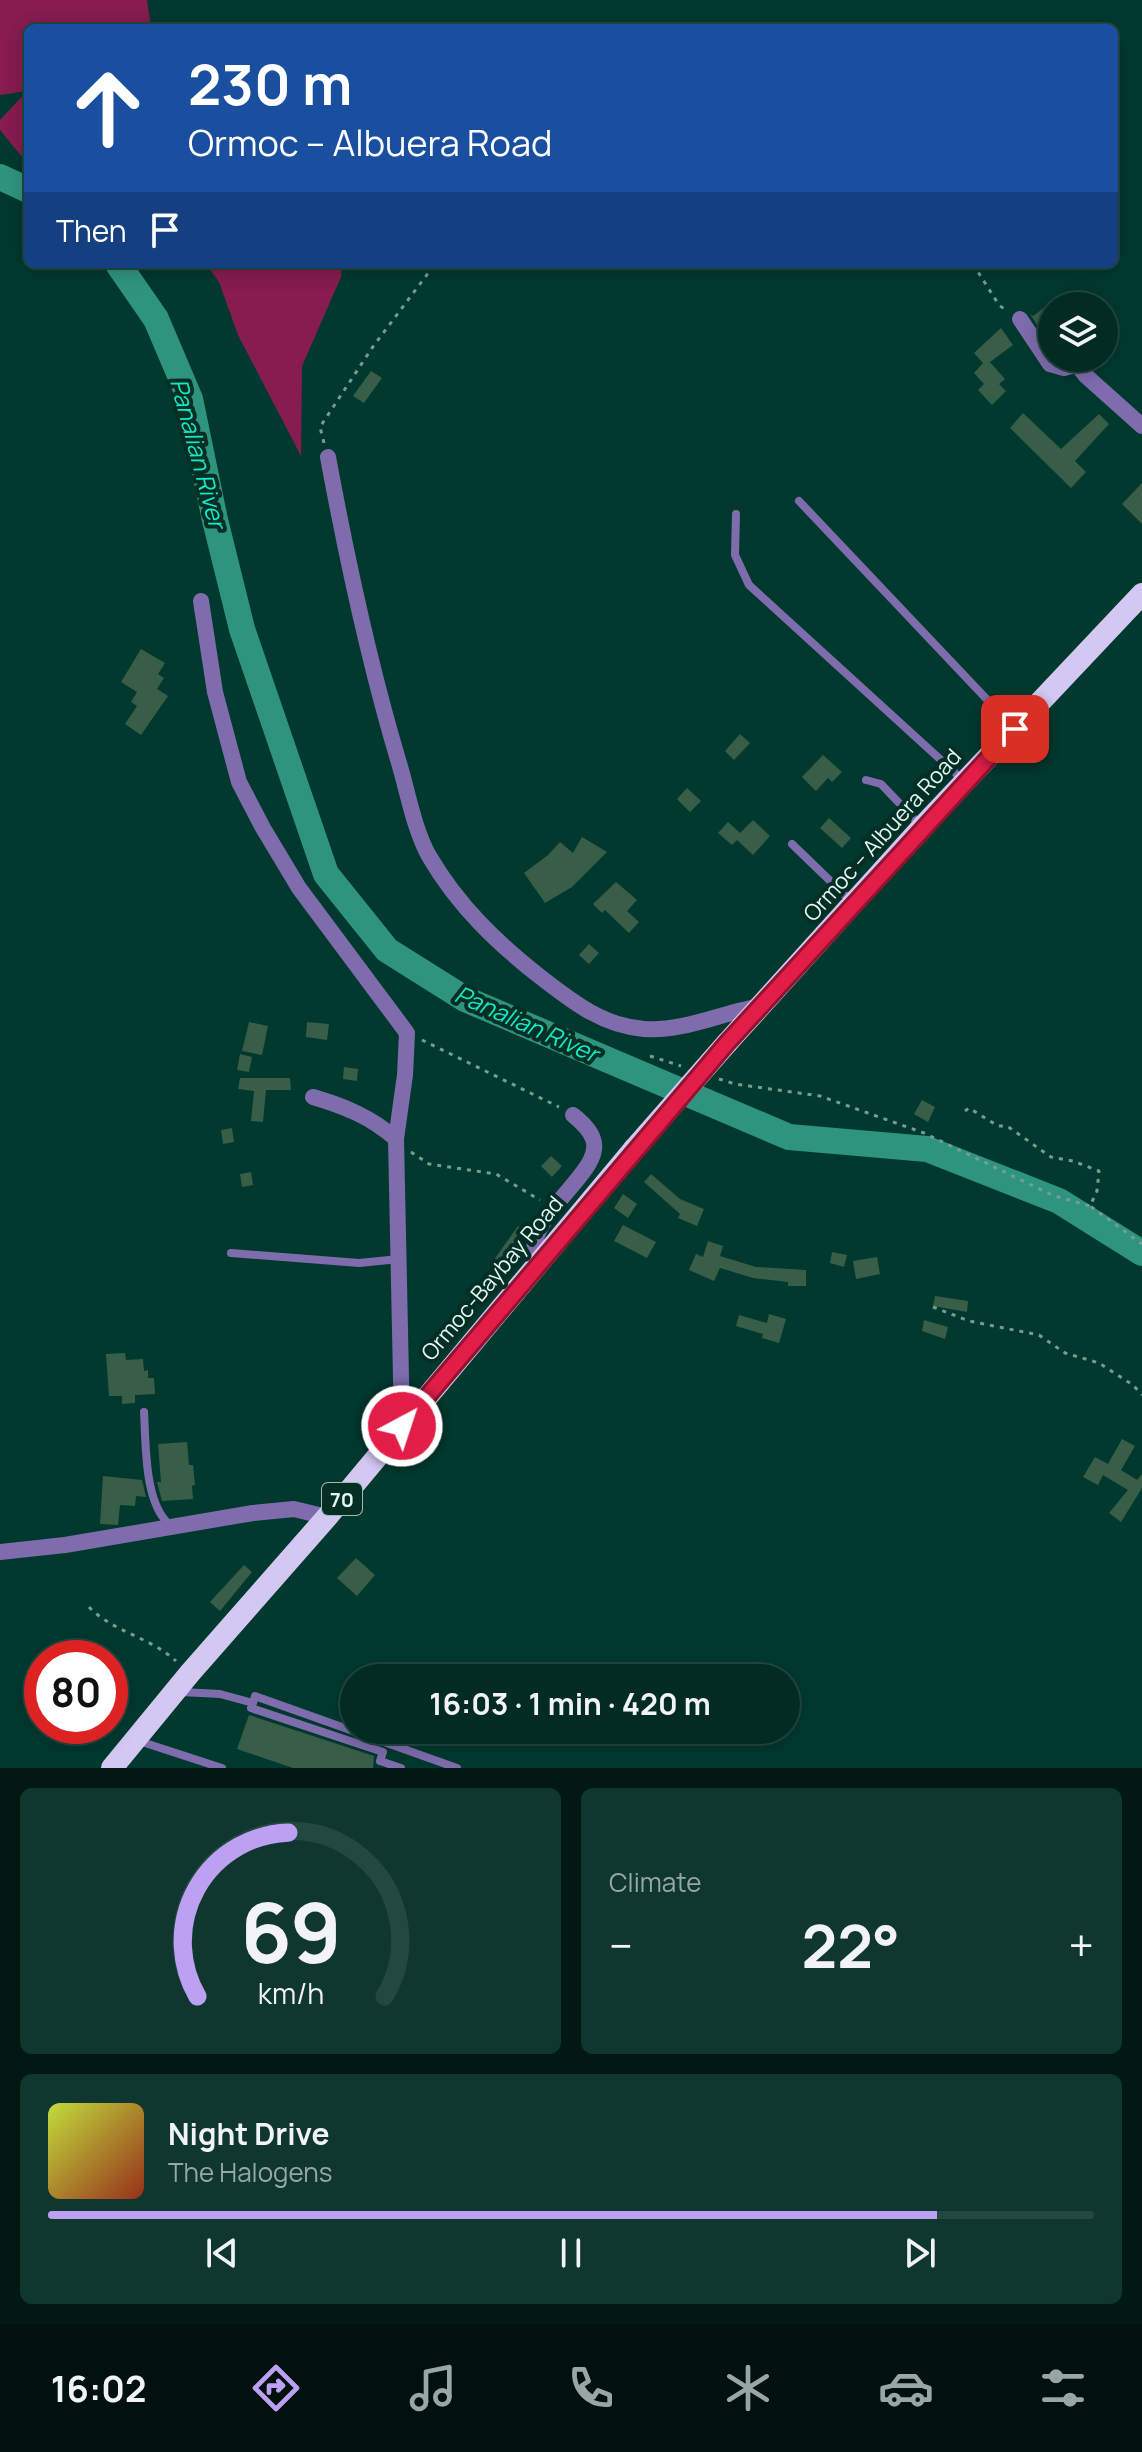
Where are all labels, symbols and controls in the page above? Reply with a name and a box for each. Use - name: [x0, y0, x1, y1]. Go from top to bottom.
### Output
- text: 230 m: [188, 45, 352, 122]
- icon: ahead: [56, 56, 160, 160]
- text: Ormoc – Albuera Road: [188, 118, 552, 167]
- icon: arrive: [143, 208, 187, 252]
- text: Then: [56, 210, 127, 251]
- map controls: [1038, 292, 1118, 372]
- button: layers: [1038, 292, 1118, 372]
- water label: Panalian River: [163, 375, 236, 535]
- pin: [981, 695, 1049, 763]
- icon: arrive: [993, 707, 1037, 751]
- street label: Ormoc – Albuera Road: [796, 742, 968, 928]
- water label: Panalian River: [450, 977, 607, 1071]
- street label: Ormoc-Baybay Road: [414, 1189, 570, 1367]
- position arrow: [360, 1384, 444, 1468]
- road number: 70: [322, 1483, 362, 1515]
- speed limit sign: 80: [24, 1640, 128, 1744]
- text: 16:03 · 1 min · 420 m: [429, 1683, 711, 1724]
- text: Climate: [609, 1864, 701, 1900]
- text: 69: [240, 1874, 341, 1988]
- text: 22°: [801, 1904, 900, 1986]
- text: −: [609, 1915, 633, 1975]
- text: +: [1069, 1915, 1094, 1975]
- text: km/h: [257, 1974, 324, 2013]
- text: Night Drive: [168, 2113, 330, 2154]
- text: The Halogens: [168, 2154, 332, 2190]
- icon: previous: [200, 2231, 244, 2275]
- icon: pause: [549, 2231, 593, 2275]
- icon: next: [898, 2231, 942, 2275]
- icon: directions: [248, 2360, 304, 2416]
- icon: music: [405, 2360, 461, 2416]
- icon: phone: [563, 2360, 619, 2416]
- icon: climate: [720, 2360, 776, 2416]
- icon: car: [878, 2360, 934, 2416]
- icon: filters: [1035, 2360, 1091, 2416]
- text: 16:02: [51, 2364, 146, 2413]

